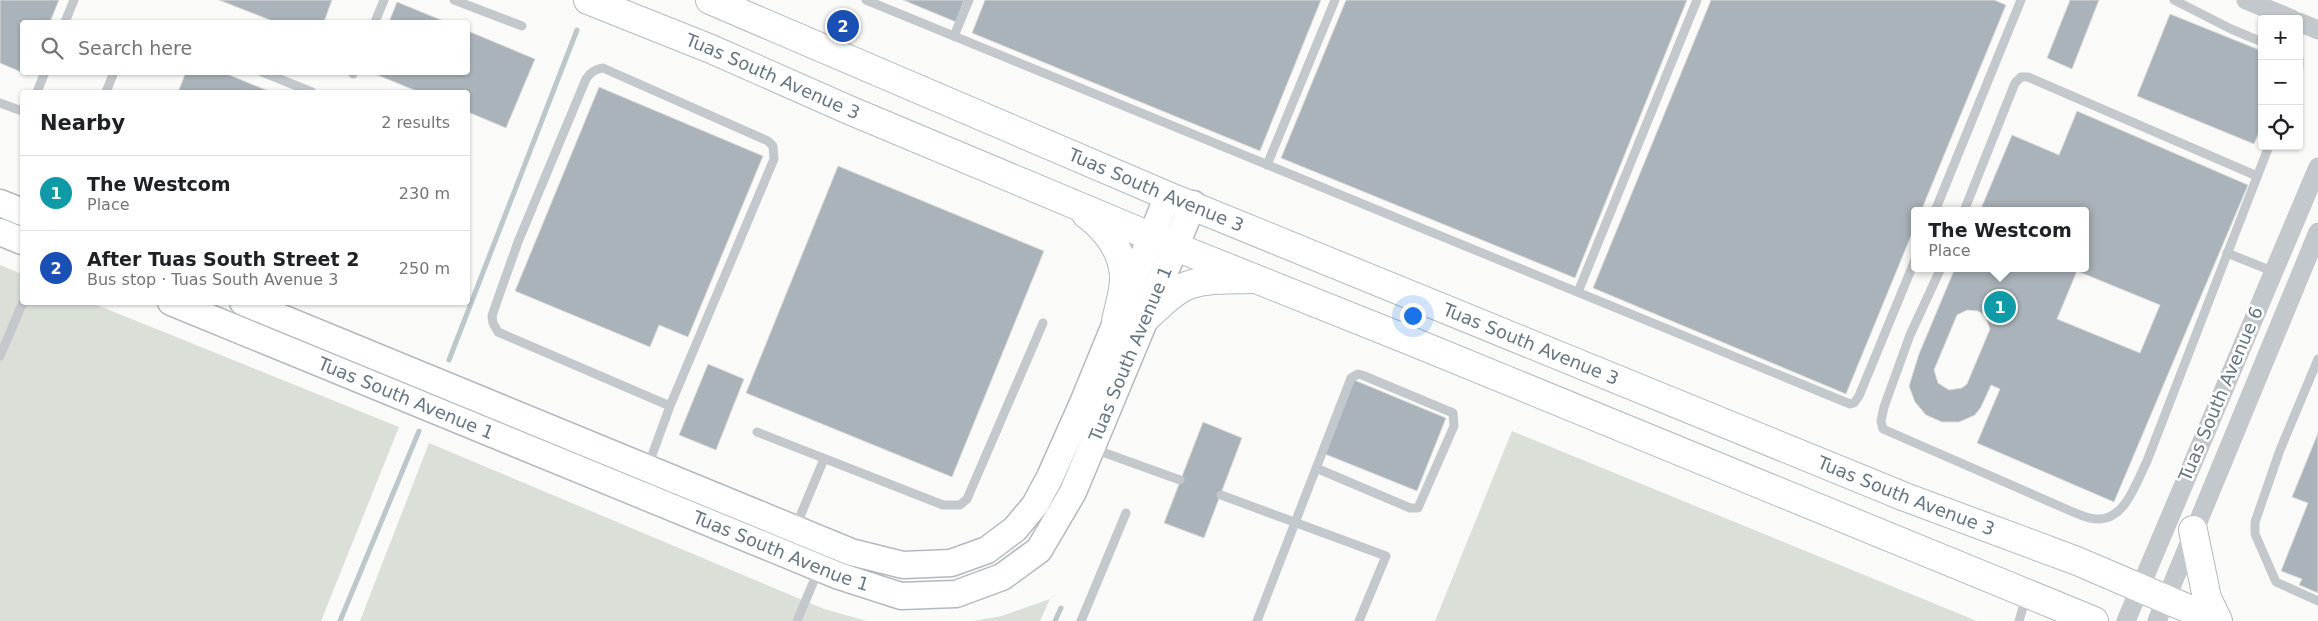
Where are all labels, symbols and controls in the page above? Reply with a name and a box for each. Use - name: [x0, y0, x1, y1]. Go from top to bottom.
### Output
- pin: 2: [827, 7, 859, 45]
- map controls: [2258, 15, 2303, 150]
- button: +: [2258, 15, 2303, 60]
- search box: [20, 20, 470, 75]
- street label: Tuas South Avenue 3: [682, 29, 863, 123]
- icon: search: [38, 34, 66, 62]
- text: Search here: [78, 37, 192, 59]
- button: −: [2258, 60, 2303, 105]
- button: locate: [2258, 105, 2303, 150]
- text: Nearby: [40, 111, 125, 135]
- text: 2 results: [381, 113, 450, 132]
- street label: Tuas South Avenue 3: [1065, 143, 1247, 236]
- text: The Westcom: [87, 173, 231, 195]
- text: 1: [50, 184, 62, 203]
- text: 230 m: [399, 184, 450, 203]
- text: Place: [87, 195, 130, 214]
- popup: [1911, 207, 2089, 272]
- text: The Westcom: [1928, 219, 2072, 241]
- text: Place: [1928, 241, 1971, 260]
- text: After Tuas South Street 2: [87, 248, 359, 270]
- text: 2: [50, 259, 62, 278]
- text: 250 m: [399, 259, 450, 278]
- street label: Tuas South Avenue 1: [1084, 263, 1176, 445]
- text: Bus stop · Tuas South Avenue 3: [87, 270, 338, 289]
- pin: 1: [1984, 288, 2016, 326]
- street label: Tuas South Avenue 3: [1439, 298, 1622, 389]
- your location: [1400, 303, 1426, 329]
- street label: Tuas South Avenue 6: [2174, 303, 2267, 485]
- street label: Tuas South Avenue 1: [314, 352, 497, 443]
- street label: Tuas South Avenue 3: [1814, 451, 1998, 539]
- street label: Tuas South Avenue 1: [689, 506, 872, 595]

